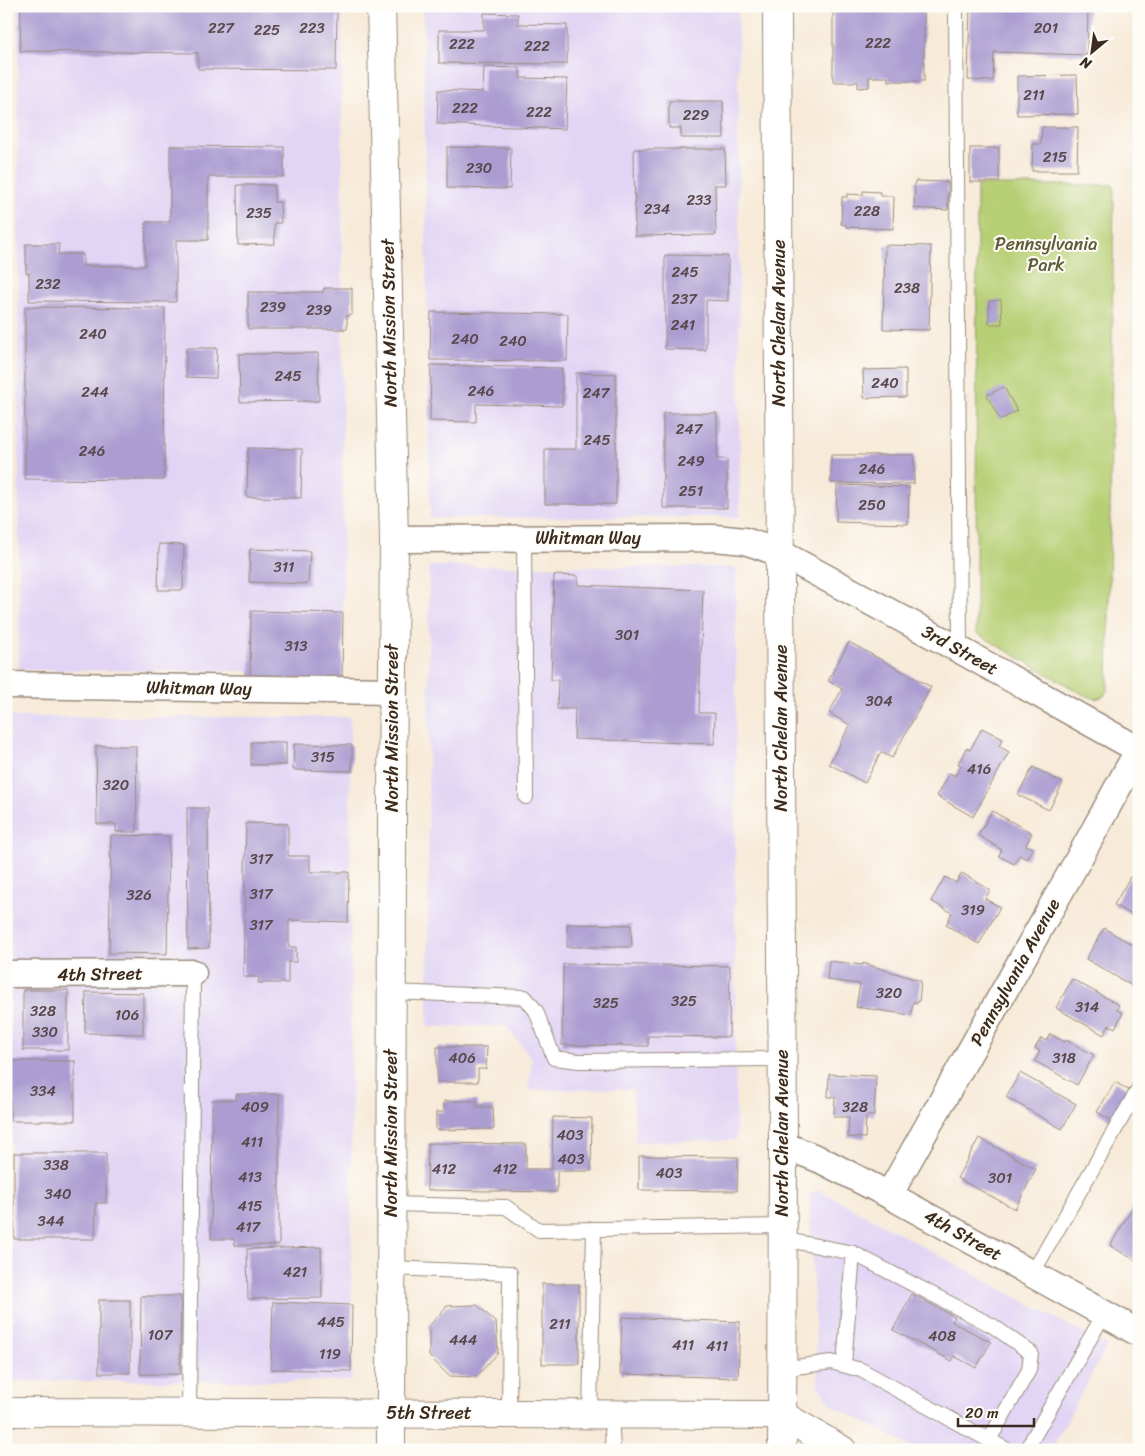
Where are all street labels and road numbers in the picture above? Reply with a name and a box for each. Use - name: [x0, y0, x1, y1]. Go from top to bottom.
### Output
- street label: North Mission Street: [372, 238, 406, 407]
- street label: North Chelan Avenue: [763, 240, 795, 406]
- street label: Whitman Way: [535, 522, 641, 554]
- street label: 3rd Street: [916, 616, 1004, 684]
- street label: North Mission Street: [376, 643, 408, 812]
- street label: North Chelan Avenue: [765, 645, 797, 811]
- street label: Whitman Way: [146, 671, 253, 705]
- street label: Pennsylvania Avenue: [961, 892, 1069, 1052]
- street label: 4th Street: [57, 957, 143, 991]
- street label: North Mission Street: [375, 1048, 407, 1217]
- street label: North Chelan Avenue: [766, 1050, 798, 1216]
- street label: 4th Street: [918, 1200, 1008, 1270]
- street label: 5th Street: [386, 1397, 472, 1429]

